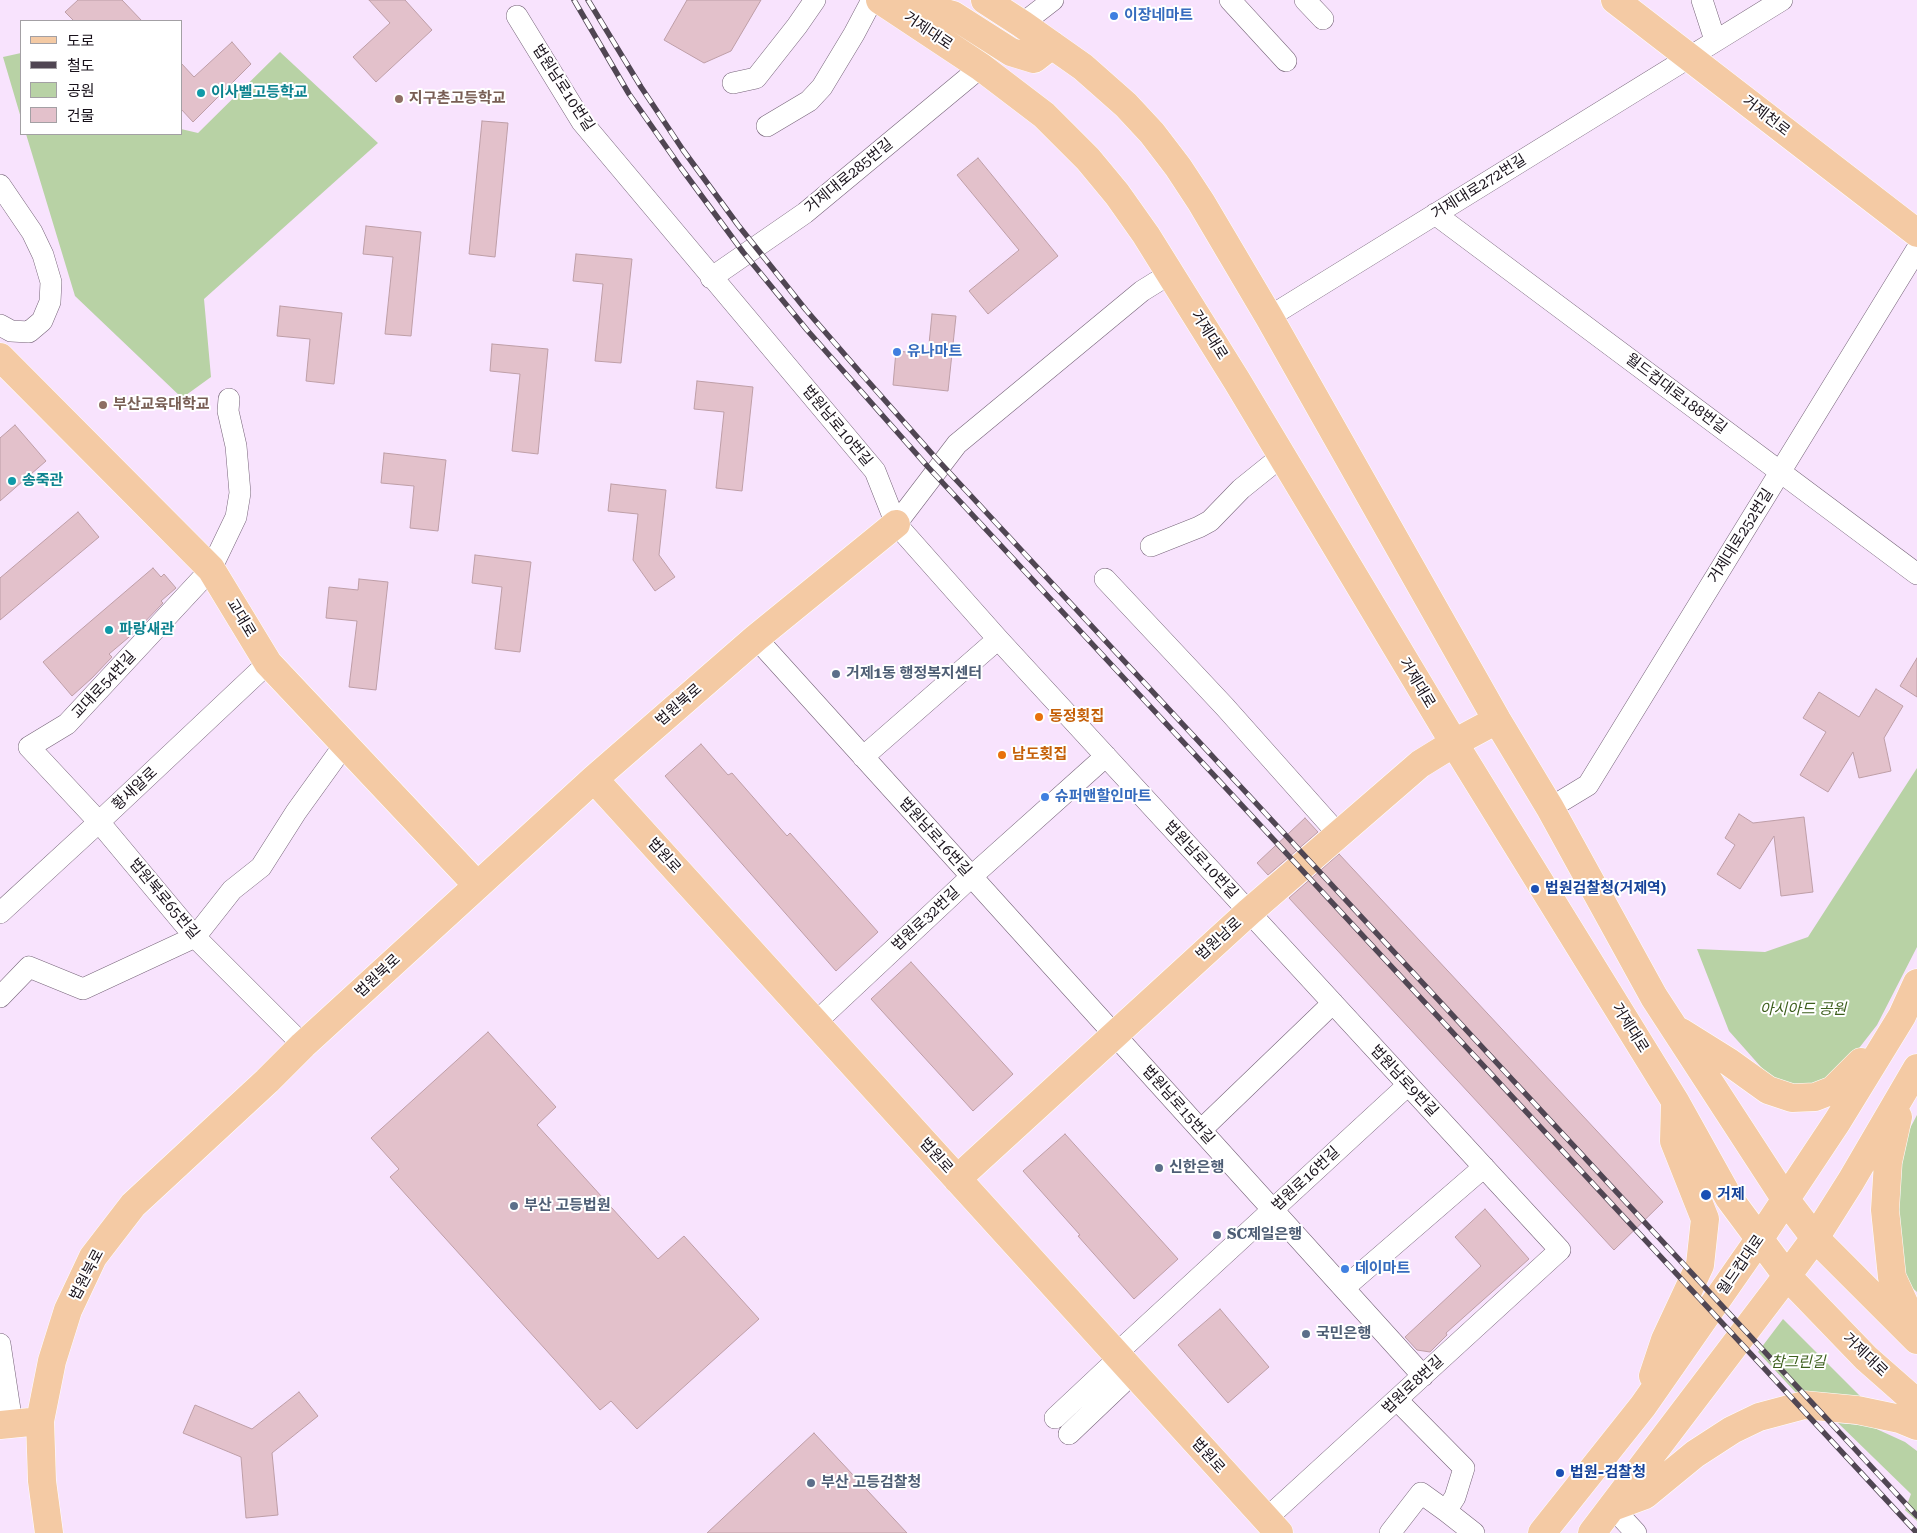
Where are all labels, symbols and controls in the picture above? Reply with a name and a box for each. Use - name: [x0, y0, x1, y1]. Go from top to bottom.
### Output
- place label: 이장네마트: [1124, 7, 1193, 25]
- street label: 거제대로: [900, 8, 956, 54]
- marker: 이장네마트: [1108, 10, 1120, 22]
- legend: [20, 20, 182, 135]
- text: 도로: [67, 32, 95, 50]
- street label: 법원남로10번길: [528, 41, 598, 135]
- text: 철도: [67, 57, 95, 75]
- text: 공원: [67, 82, 95, 100]
- place label: 이사벨고등학교: [211, 84, 308, 102]
- marker: 이사벨고등학교: [195, 87, 207, 99]
- place label: 지구촌고등학교: [409, 90, 506, 108]
- street label: 거제천로: [1739, 92, 1793, 140]
- marker: 지구촌고등학교: [393, 93, 405, 105]
- text: 건물: [67, 107, 95, 125]
- street label: 거제대로285번길: [801, 135, 897, 217]
- street label: 거제대로272번길: [1428, 151, 1530, 223]
- street label: 거제대로: [1187, 307, 1231, 363]
- place label: 유나마트: [907, 343, 962, 361]
- marker: 유나마트: [891, 346, 903, 358]
- street label: 월드컵대로188번길: [1622, 350, 1730, 438]
- street label: 법원남로10번길: [798, 382, 876, 470]
- place label: 부산교육대학교: [113, 396, 210, 414]
- marker: 부산교육대학교: [97, 399, 109, 411]
- place label: 송죽관: [22, 472, 63, 490]
- marker: 송죽관: [6, 475, 18, 487]
- street label: 거제대로252번길: [1705, 485, 1777, 587]
- street label: 교대로: [223, 596, 259, 640]
- place label: 파랑새관: [119, 621, 174, 639]
- marker: 파랑새관: [103, 624, 115, 636]
- street label: 교대로54번길: [68, 647, 140, 723]
- street label: 거제대로: [1395, 655, 1439, 711]
- place label: 거제1동 행정복지센터: [846, 665, 982, 683]
- marker: 거제1동 행정복지센터: [830, 668, 842, 680]
- street label: 법원북로: [652, 680, 706, 730]
- place label: 동정횟집: [1049, 708, 1104, 726]
- marker: 동정횟집: [1033, 711, 1045, 723]
- place label: 남도횟집: [1012, 746, 1067, 764]
- marker: 남도횟집: [996, 749, 1008, 761]
- street label: 황새알로: [109, 764, 161, 814]
- place label: 슈퍼맨할인마트: [1055, 788, 1152, 806]
- marker: 슈퍼맨할인마트: [1039, 791, 1051, 803]
- street label: 법원남로16번길: [895, 794, 975, 880]
- street label: 법원남로10번길: [1160, 817, 1242, 903]
- street label: 법원로: [643, 835, 685, 877]
- street label: 법원북로65번길: [125, 855, 203, 943]
- place label: 법원검찰청(거제역): [1545, 880, 1666, 898]
- street label: 법원로32번길: [888, 883, 964, 955]
- marker: 법원검찰청(거제역): [1529, 883, 1541, 895]
- street label: 법원남로: [1192, 914, 1246, 964]
- street label: 법원북로: [352, 951, 404, 1001]
- street label: 거제대로: [1608, 1000, 1652, 1056]
- park label: 아시아드 공원: [1760, 1001, 1846, 1019]
- street label: 법원남로9번길: [1366, 1042, 1442, 1120]
- street label: 법원남로15번길: [1138, 1062, 1218, 1148]
- street label: 법원로: [915, 1135, 957, 1177]
- street label: 법원로16번길: [1268, 1143, 1344, 1215]
- place label: 신한은행: [1169, 1159, 1224, 1177]
- marker: 신한은행: [1153, 1162, 1165, 1174]
- place label: 거제: [1717, 1186, 1745, 1204]
- marker: 거제: [1699, 1188, 1713, 1202]
- place label: 부산 고등법원: [524, 1197, 611, 1215]
- marker: 부산 고등법원: [508, 1200, 520, 1212]
- place label: SC제일은행: [1227, 1226, 1302, 1244]
- marker: SC제일은행: [1211, 1229, 1223, 1241]
- street label: 월드컵대로: [1714, 1232, 1768, 1298]
- street label: 법원북로: [66, 1246, 108, 1304]
- place label: 데이마트: [1355, 1260, 1410, 1278]
- marker: 데이마트: [1339, 1263, 1351, 1275]
- place label: 국민은행: [1316, 1325, 1371, 1343]
- marker: 국민은행: [1300, 1328, 1312, 1340]
- street label: 거제대로: [1839, 1329, 1891, 1381]
- street label: 법원로8번길: [1379, 1352, 1447, 1418]
- park label: 참그린길: [1770, 1354, 1826, 1372]
- street label: 법원로: [1187, 1435, 1229, 1477]
- place label: 법원-검찰청: [1570, 1464, 1646, 1482]
- marker: 법원-검찰청: [1554, 1467, 1566, 1479]
- place label: 부산 고등검찰청: [821, 1474, 921, 1492]
- marker: 부산 고등검찰청: [805, 1477, 817, 1489]

